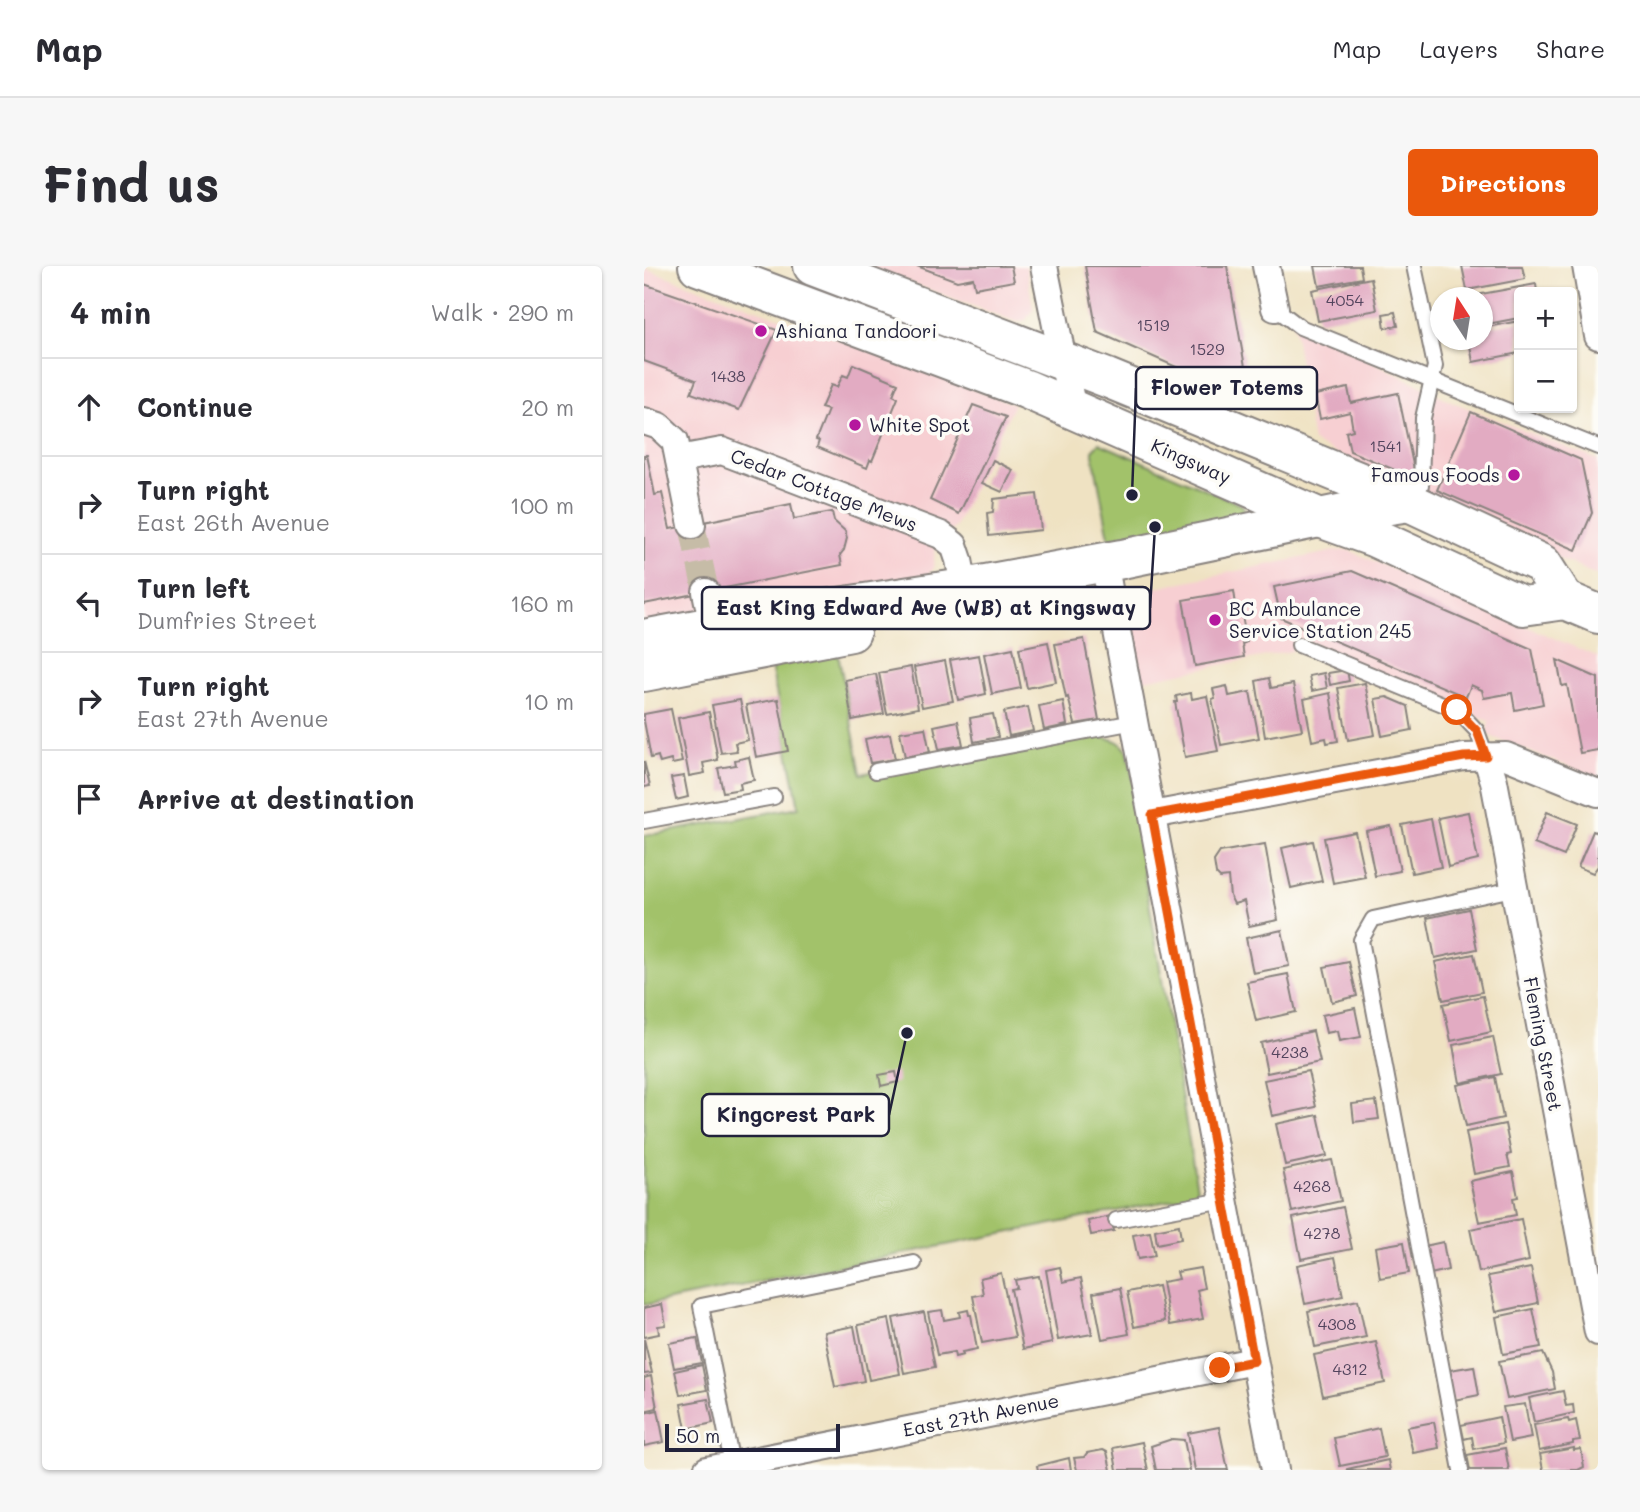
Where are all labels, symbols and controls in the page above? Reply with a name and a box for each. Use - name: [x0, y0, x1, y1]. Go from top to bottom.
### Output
- text: Map: [35, 27, 103, 70]
- text: Map: [1333, 33, 1381, 64]
- text: Layers: [1419, 33, 1498, 64]
- text: Share: [1536, 33, 1605, 64]
- button: Directions: [1408, 149, 1598, 216]
- text: Find us: [42, 151, 220, 214]
- north arrow: [1430, 287, 1493, 350]
- map controls: [1514, 287, 1577, 413]
- button: +: [1514, 287, 1577, 350]
- house number: 4054: [1326, 289, 1365, 310]
- text: 4 min: [70, 292, 151, 332]
- text: Walk · 290 m: [430, 297, 574, 327]
- house number: 1519: [1136, 314, 1170, 335]
- place label: Ashiana Tandoori: [775, 318, 937, 343]
- marker: Ashiana Tandoori: [753, 323, 769, 339]
- house number: 1529: [1190, 338, 1224, 359]
- button: −: [1514, 350, 1577, 413]
- house number: 1438: [710, 365, 746, 386]
- callout: Flower Totems: [1136, 367, 1317, 409]
- text: Flower Totems: [1150, 373, 1304, 400]
- icon: ahead: [70, 388, 108, 426]
- text: Continue: [137, 390, 253, 424]
- text: 20 m: [521, 392, 574, 422]
- place label: White Spot: [869, 412, 970, 437]
- marker: White Spot: [847, 417, 863, 433]
- street label: Kingsway: [1147, 432, 1235, 489]
- house number: 1541: [1369, 435, 1403, 456]
- street label: Cedar Cottage Mews: [727, 442, 921, 537]
- place label: Famous Foods: [1371, 462, 1500, 487]
- marker: Famous Foods: [1506, 467, 1522, 483]
- text: Turn right: [137, 473, 270, 507]
- icon: right: [70, 486, 108, 524]
- text: 100 m: [510, 490, 574, 520]
- text: East 26th Avenue: [137, 507, 330, 537]
- text: Turn left: [137, 571, 250, 605]
- icon: left: [70, 584, 108, 622]
- callout: East King Edward Ave (WB) at Kingsway: [702, 587, 1150, 629]
- text: 160 m: [510, 588, 574, 618]
- text: East King Edward Ave (WB) at Kingsway: [716, 593, 1136, 621]
- place label: BC Ambulance Service Station 245: [1229, 596, 1412, 643]
- text: Dumfries Street: [137, 605, 317, 635]
- marker: BC Ambulance Service Station 245: [1207, 612, 1223, 628]
- text: Turn right: [137, 669, 270, 703]
- icon: right: [70, 682, 108, 720]
- text: 10 m: [524, 686, 574, 716]
- route start: [1441, 694, 1472, 725]
- text: East 27th Avenue: [137, 703, 329, 733]
- icon: arrive: [70, 780, 108, 818]
- text: Arrive at destination: [137, 782, 414, 816]
- street label: Fleming Street: [1518, 975, 1569, 1113]
- house number: 4238: [1271, 1041, 1309, 1062]
- callout: Kingcrest Park: [702, 1094, 889, 1136]
- text: Kingcrest Park: [717, 1100, 875, 1127]
- house number: 4268: [1293, 1175, 1331, 1196]
- house number: 4278: [1304, 1222, 1341, 1243]
- house number: 4308: [1318, 1313, 1356, 1334]
- route end: [1204, 1352, 1235, 1383]
- house number: 4312: [1333, 1358, 1367, 1379]
- street label: East 27th Avenue: [901, 1387, 1061, 1442]
- scale bar: [665, 1421, 840, 1453]
- text: 50 m: [676, 1423, 720, 1448]

